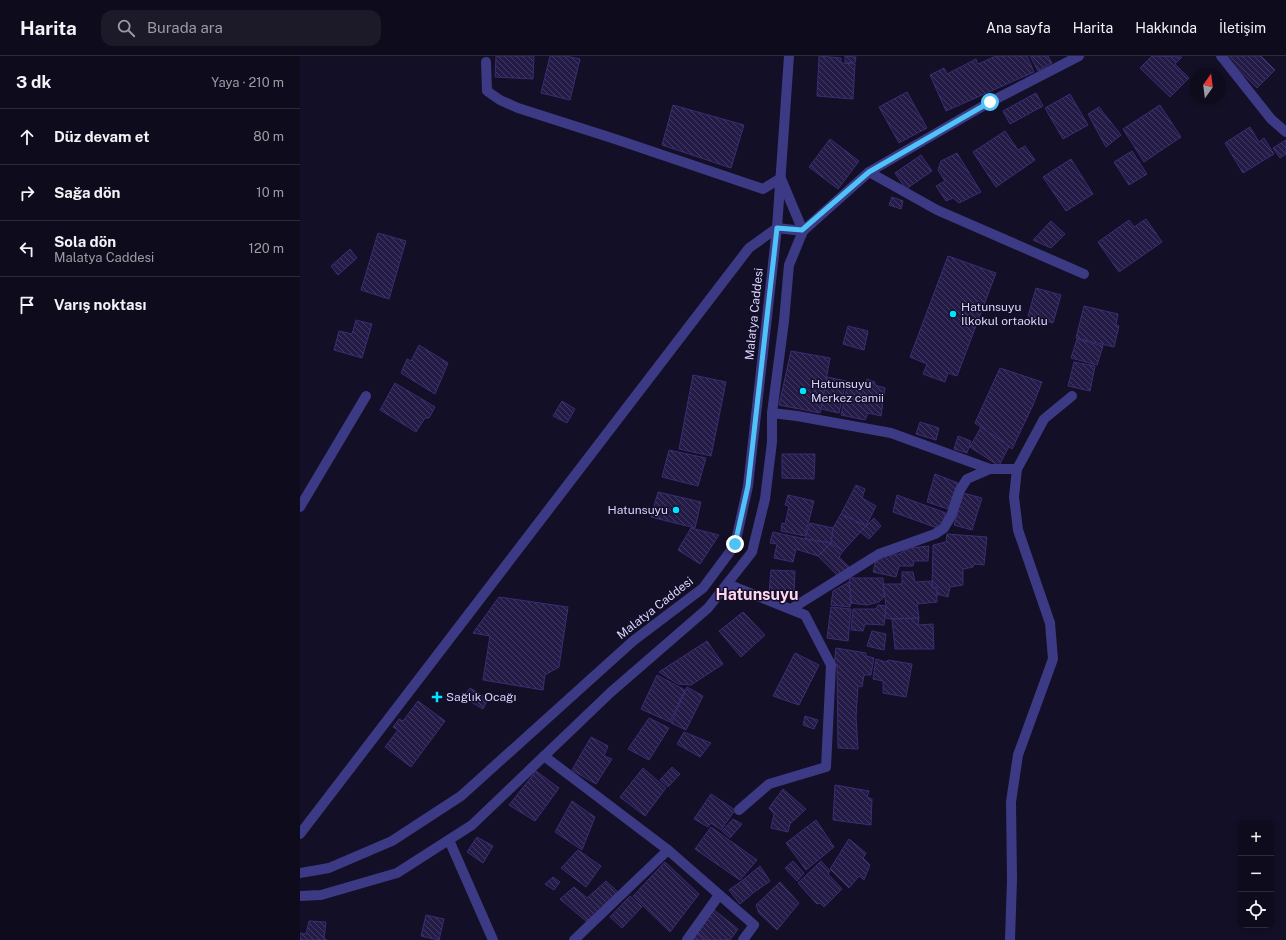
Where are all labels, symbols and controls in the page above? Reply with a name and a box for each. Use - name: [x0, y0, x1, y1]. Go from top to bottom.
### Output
- search box: [101, 10, 381, 46]
- text: Harita: [20, 17, 77, 39]
- icon: search: [115, 17, 137, 39]
- text: Burada ara: [147, 19, 223, 36]
- text: Ana sayfa: [986, 20, 1051, 36]
- text: Harita: [1073, 20, 1113, 36]
- text: Hakkında: [1135, 20, 1197, 36]
- text: İletişim: [1219, 20, 1266, 36]
- north arrow: [1190, 68, 1226, 104]
- text: 3 dk: [16, 72, 51, 92]
- text: Yaya · 210 m: [211, 75, 284, 90]
- route start: [981, 93, 999, 111]
- icon: ahead: [16, 126, 38, 148]
- text: Düz devam et: [54, 128, 149, 145]
- text: 80 m: [253, 129, 284, 144]
- icon: right: [16, 182, 38, 204]
- text: Sağa dön: [54, 184, 120, 201]
- text: 10 m: [256, 185, 284, 200]
- text: Sola dön: [54, 233, 116, 250]
- icon: left: [16, 238, 38, 260]
- text: 120 m: [249, 241, 284, 256]
- text: Malatya Caddesi: [54, 250, 154, 265]
- street label: Malatya Caddesi: [742, 267, 766, 361]
- icon: arrive: [16, 294, 38, 316]
- text: Varış noktası: [54, 296, 146, 313]
- place label: Hatunsuyu İlkokul ortaoklu: [961, 300, 1048, 328]
- marker: Hatunsuyu İlkokul ortaoklu: [948, 309, 958, 319]
- place label: Hatunsuyu Merkez camii: [811, 377, 884, 405]
- marker: Hatunsuyu Merkez camii: [798, 386, 808, 396]
- place label: Hatunsuyu: [608, 503, 668, 517]
- marker: Hatunsuyu: [671, 505, 681, 515]
- route end: [726, 535, 744, 553]
- street label: Malatya Caddesi: [614, 574, 696, 642]
- district label: Hatunsuyu: [715, 585, 799, 604]
- place label: Sağlık Ocağı: [446, 690, 517, 704]
- marker: Sağlık Ocağı: [431, 691, 443, 703]
- map controls: [1238, 820, 1274, 928]
- button: +: [1238, 820, 1274, 856]
- button: −: [1238, 856, 1274, 892]
- button: locate: [1238, 892, 1274, 928]

